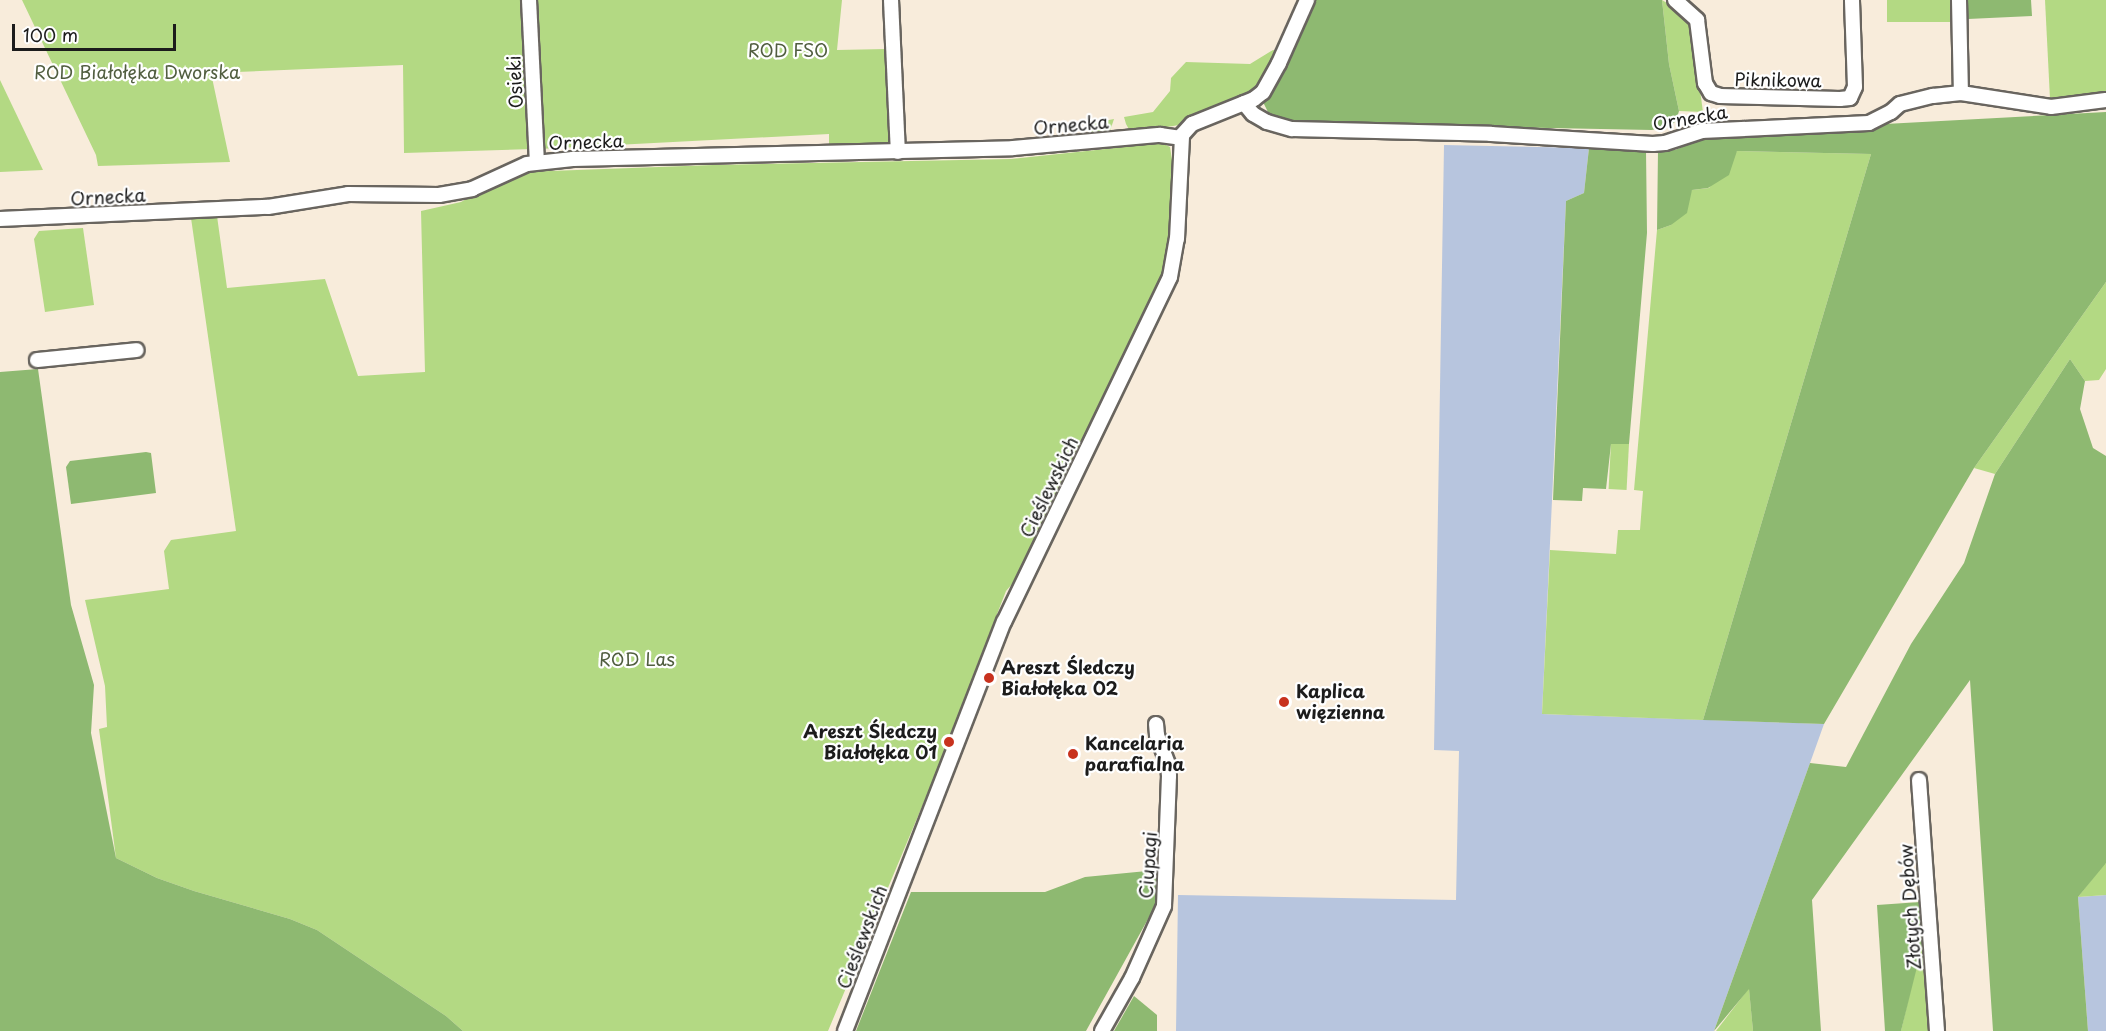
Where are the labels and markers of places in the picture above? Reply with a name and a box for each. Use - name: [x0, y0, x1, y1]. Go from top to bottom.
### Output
- place label: Areszt Śledczy Białołęka 02: [1001, 657, 1136, 700]
- marker: Areszt Śledczy Białołęka 02: [982, 671, 996, 685]
- place label: Kaplica więzienna: [1296, 681, 1385, 724]
- marker: Kaplica więzienna: [1277, 695, 1291, 709]
- place label: Areszt Śledczy Białołęka 01: [802, 721, 937, 764]
- place label: Kancelaria parafialna: [1085, 733, 1185, 776]
- marker: Areszt Śledczy Białołęka 01: [942, 735, 956, 749]
- marker: Kancelaria parafialna: [1066, 747, 1080, 761]

